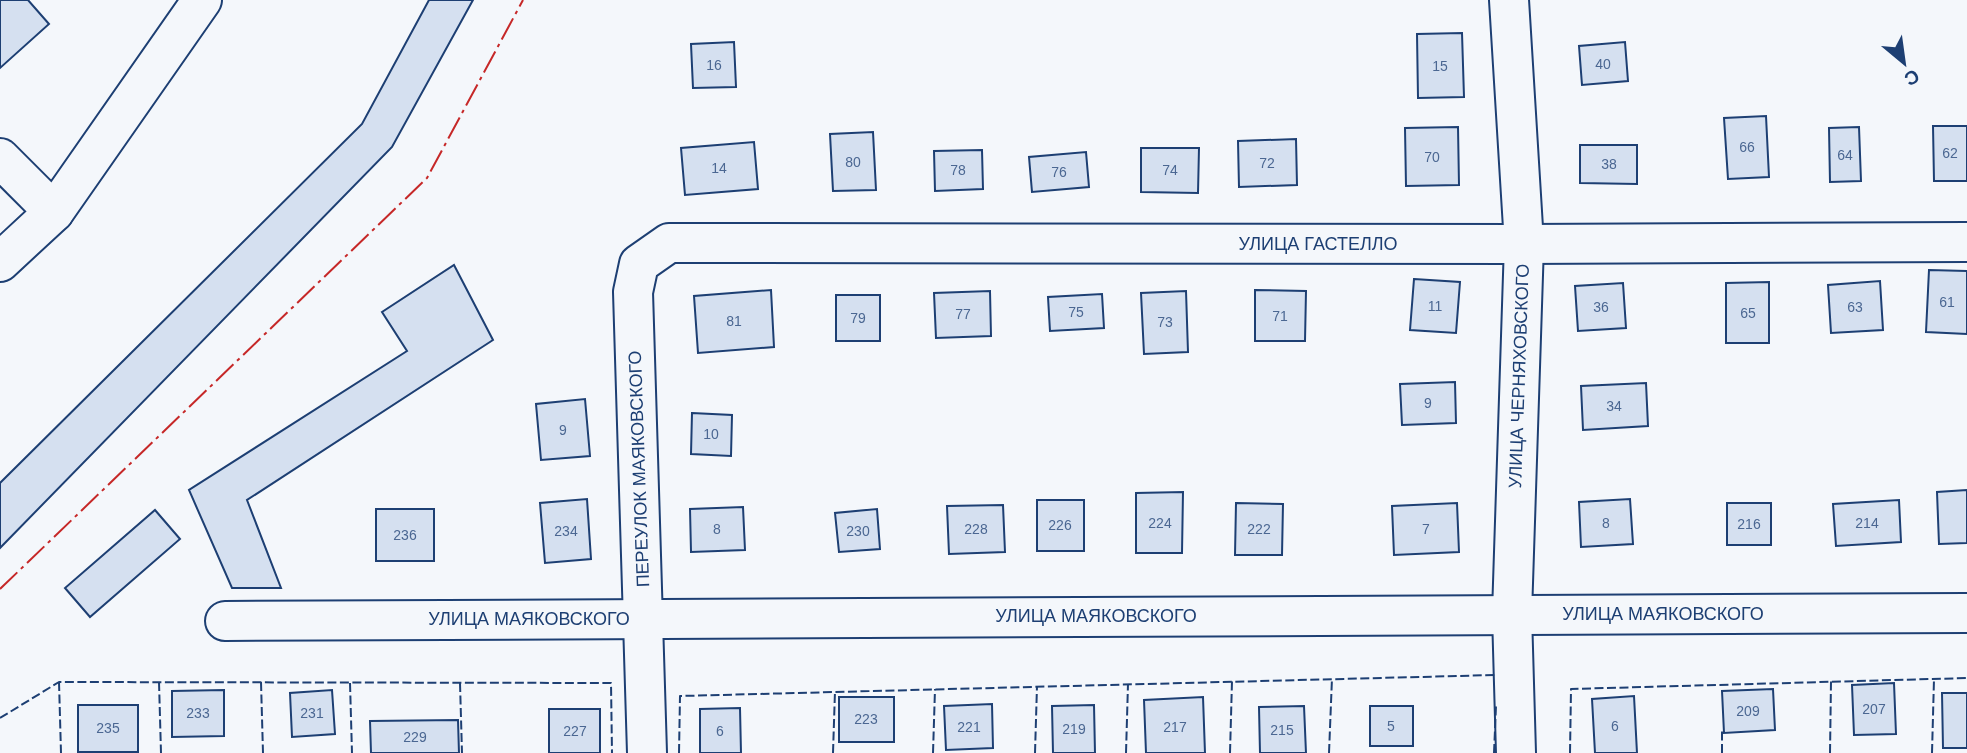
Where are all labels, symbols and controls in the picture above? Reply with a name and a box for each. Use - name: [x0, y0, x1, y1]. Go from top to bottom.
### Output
- north arrow: [1869, 28, 1939, 98]
- house number: 40: [1595, 56, 1611, 72]
- house number: 16: [706, 57, 722, 73]
- house number: 15: [1432, 58, 1448, 74]
- text: С: [1901, 65, 1923, 90]
- house number: 66: [1739, 139, 1755, 155]
- house number: 62: [1942, 145, 1958, 161]
- house number: 64: [1837, 147, 1853, 163]
- house number: 70: [1424, 149, 1440, 165]
- house number: 80: [845, 154, 861, 170]
- house number: 72: [1259, 155, 1275, 171]
- house number: 38: [1601, 156, 1617, 172]
- house number: 14: [711, 160, 727, 176]
- house number: 78: [950, 162, 966, 178]
- house number: 74: [1162, 162, 1178, 178]
- house number: 76: [1051, 164, 1067, 180]
- street label: УЛИЦА ГАСТЕЛЛО: [1238, 234, 1398, 254]
- street label: УЛИЦА ЧЕРНЯХОВСКОГО: [1505, 263, 1533, 489]
- house number: 61: [1939, 294, 1955, 310]
- house number: 11: [1428, 298, 1442, 314]
- house number: 36: [1593, 299, 1609, 315]
- house number: 63: [1847, 299, 1863, 315]
- house number: 75: [1068, 304, 1084, 320]
- house number: 65: [1740, 305, 1756, 321]
- house number: 77: [955, 306, 971, 322]
- house number: 71: [1272, 308, 1288, 324]
- house number: 79: [850, 310, 866, 326]
- house number: 81: [726, 313, 742, 329]
- house number: 73: [1157, 314, 1173, 330]
- street label: ПЕРЕУЛОК МАЯКОВСКОГО: [625, 350, 653, 588]
- house number: 9: [1424, 395, 1432, 411]
- house number: 34: [1606, 398, 1622, 414]
- house number: 9: [559, 422, 567, 438]
- house number: 10: [703, 426, 719, 442]
- house number: 224: [1148, 515, 1172, 531]
- house number: 8: [1602, 515, 1610, 531]
- house number: 214: [1855, 515, 1879, 531]
- house number: 216: [1737, 516, 1761, 532]
- house number: 226: [1048, 517, 1072, 533]
- house number: 8: [713, 521, 721, 537]
- house number: 228: [964, 521, 988, 537]
- house number: 222: [1247, 521, 1271, 537]
- house number: 7: [1422, 521, 1430, 537]
- house number: 234: [554, 523, 578, 539]
- house number: 230: [846, 523, 870, 539]
- house number: 236: [393, 527, 417, 543]
- street label: УЛИЦА МАЯКОВСКОГО: [1562, 604, 1764, 624]
- street label: УЛИЦА МАЯКОВСКОГО: [995, 606, 1197, 626]
- street label: УЛИЦА МАЯКОВСКОГО: [428, 609, 630, 629]
- house number: 207: [1862, 701, 1886, 717]
- house number: 209: [1736, 703, 1760, 719]
- house number: 233: [186, 705, 210, 721]
- house number: 231: [300, 705, 324, 721]
- house number: 223: [854, 711, 878, 727]
- house number: 5: [1387, 718, 1395, 734]
- house number: 6: [1611, 718, 1619, 734]
- house number: 221: [957, 719, 981, 735]
- house number: 217: [1163, 719, 1187, 735]
- house number: 235: [96, 720, 120, 736]
- house number: 219: [1062, 721, 1086, 737]
- house number: 215: [1270, 722, 1294, 738]
- house number: 227: [563, 723, 587, 739]
- house number: 6: [716, 723, 724, 739]
- house number: 229: [403, 729, 427, 745]

